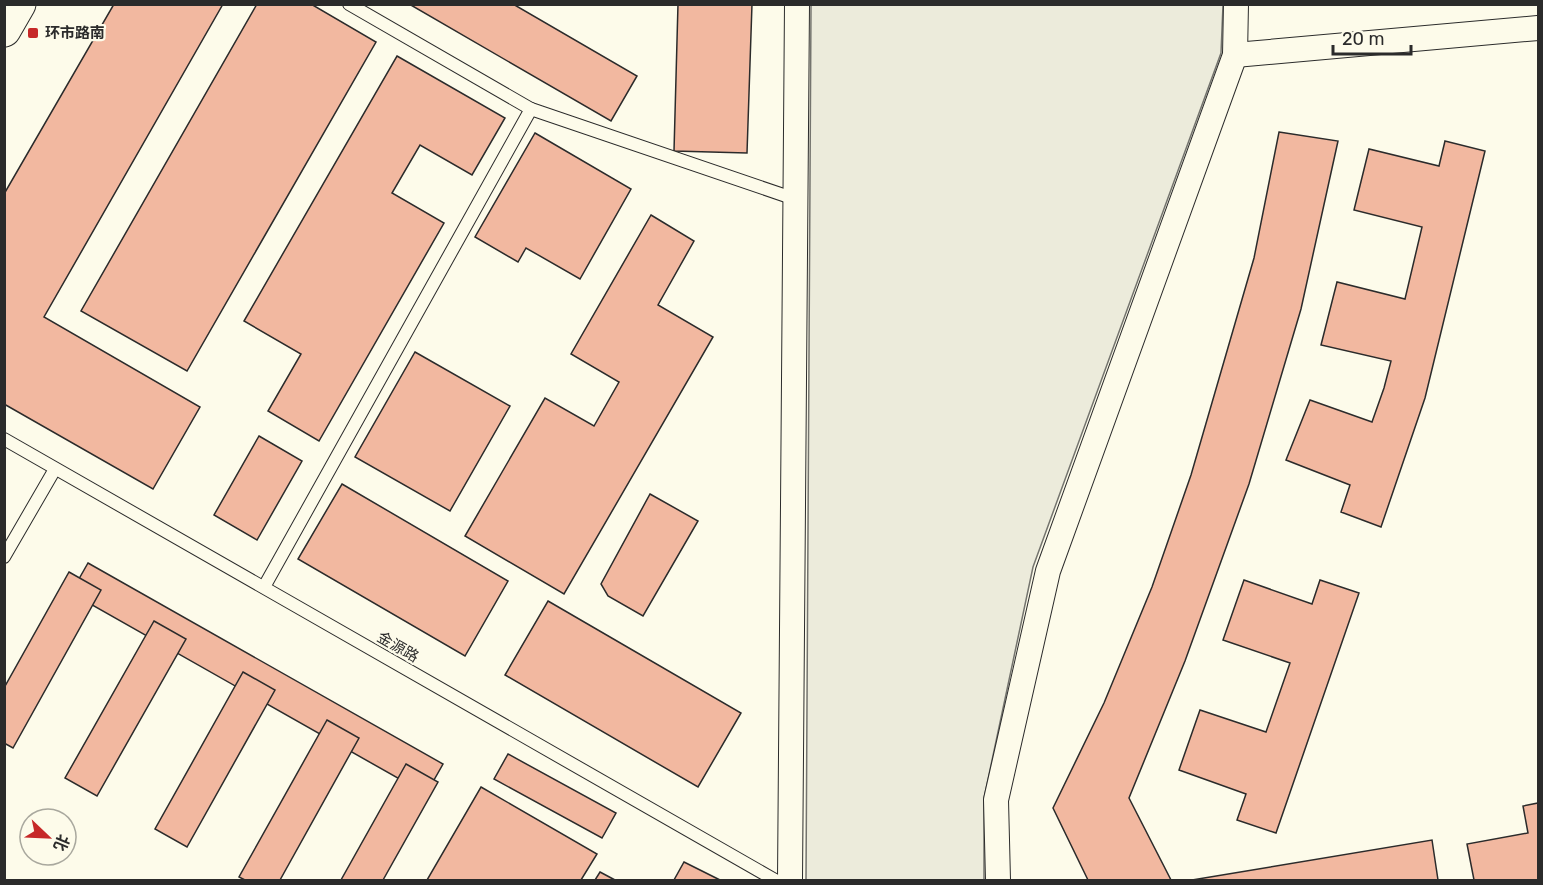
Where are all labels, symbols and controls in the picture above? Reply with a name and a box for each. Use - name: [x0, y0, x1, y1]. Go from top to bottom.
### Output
- scale bar: [1333, 18, 1411, 56]
- place label: 环市路南: [45, 24, 105, 42]
- marker: 环市路南: [26, 26, 40, 40]
- text: 20 m: [1342, 28, 1384, 50]
- street label: 金源路: [374, 628, 422, 666]
- north arrow: [18, 807, 78, 867]
- text: 北: [49, 832, 73, 854]

